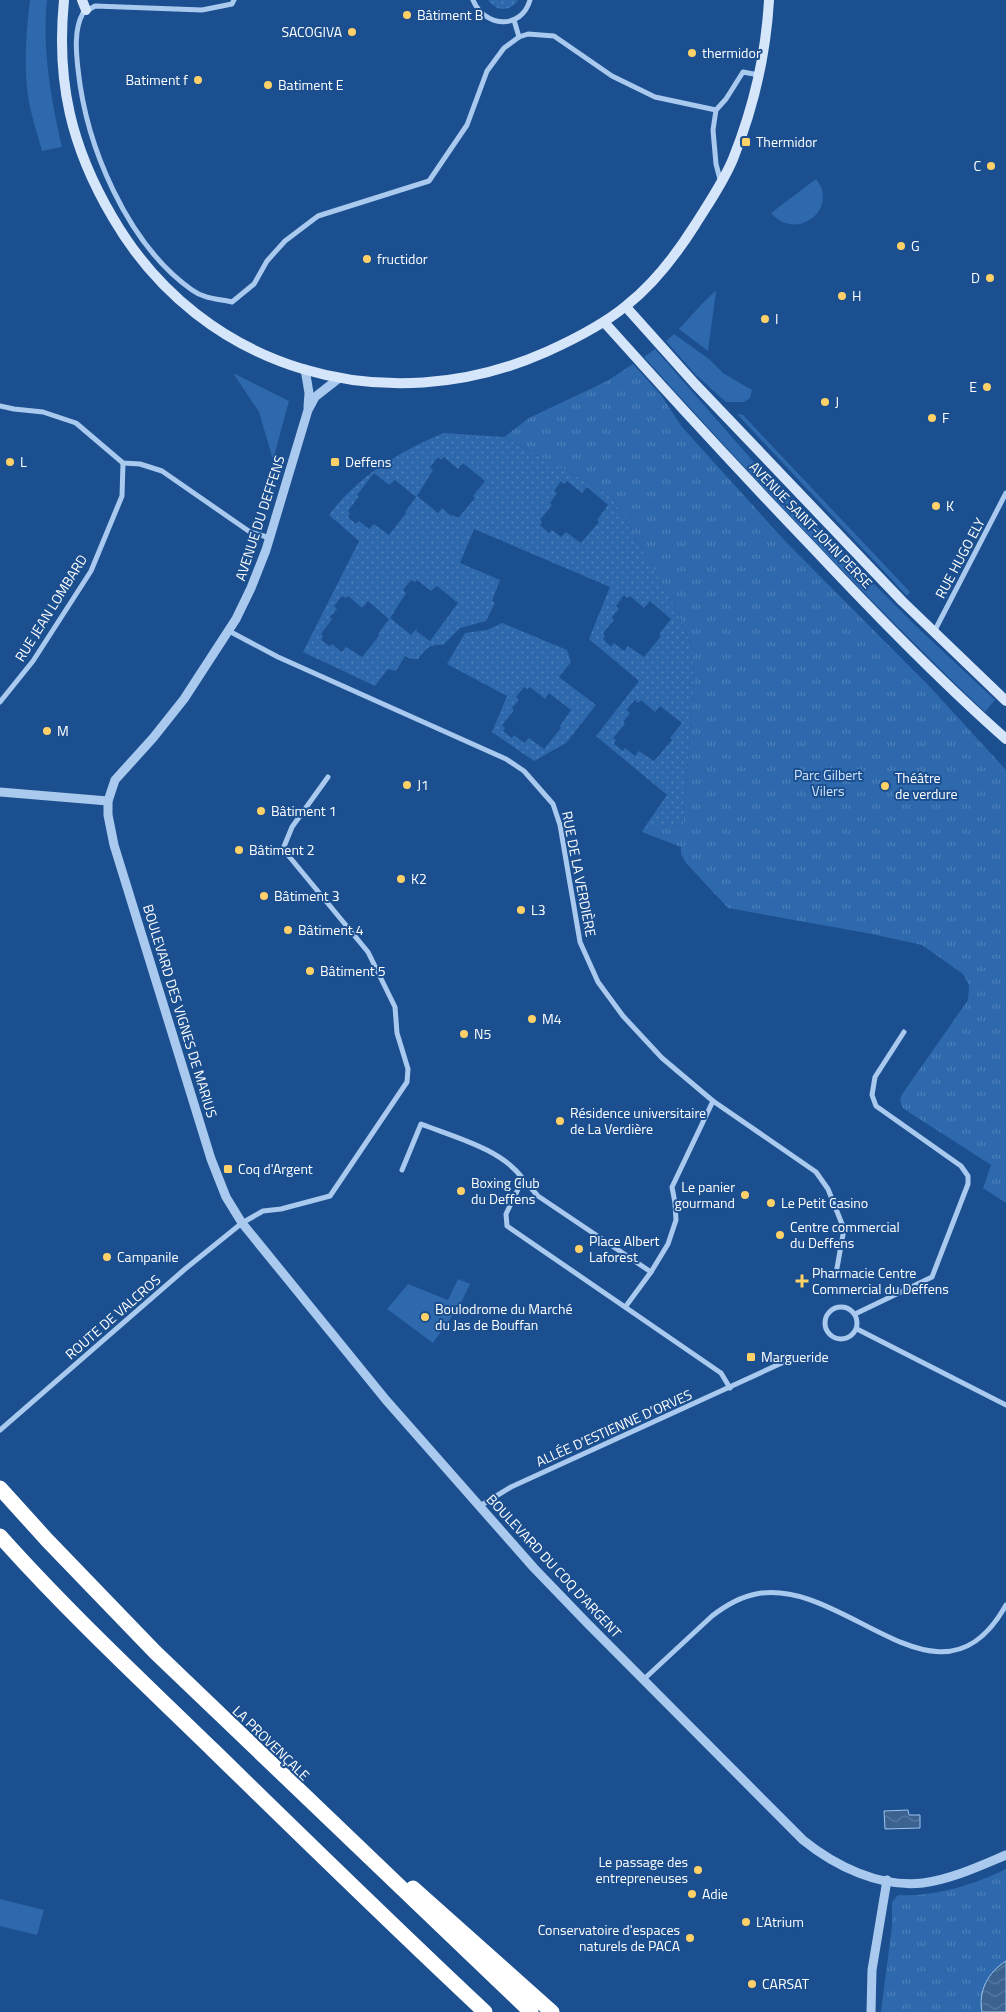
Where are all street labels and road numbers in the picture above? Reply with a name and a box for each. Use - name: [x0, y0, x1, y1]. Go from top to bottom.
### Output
- street label: AVENUE DU DEFFENS: [229, 453, 290, 583]
- street label: AVENUE SAINT-JOHN PERSE: [745, 456, 878, 593]
- street label: RUE HUGO ELY: [929, 513, 990, 602]
- street label: RUE JEAN LOMBARD: [9, 550, 92, 665]
- street label: RUE DE LA VERDIÈRE: [557, 809, 602, 939]
- street label: BOULEVARD DES VIGNES DE MARIUS: [138, 902, 223, 1120]
- street label: ROUTE DE VALCROS: [60, 1269, 165, 1364]
- street label: ALLÉE D’ESTIENNE D’ORVES: [532, 1384, 695, 1472]
- street label: BOULEVARD DU COQ D'ARGENT: [482, 1489, 627, 1643]
- street label: LA PROVENÇALE: [228, 1700, 315, 1785]

